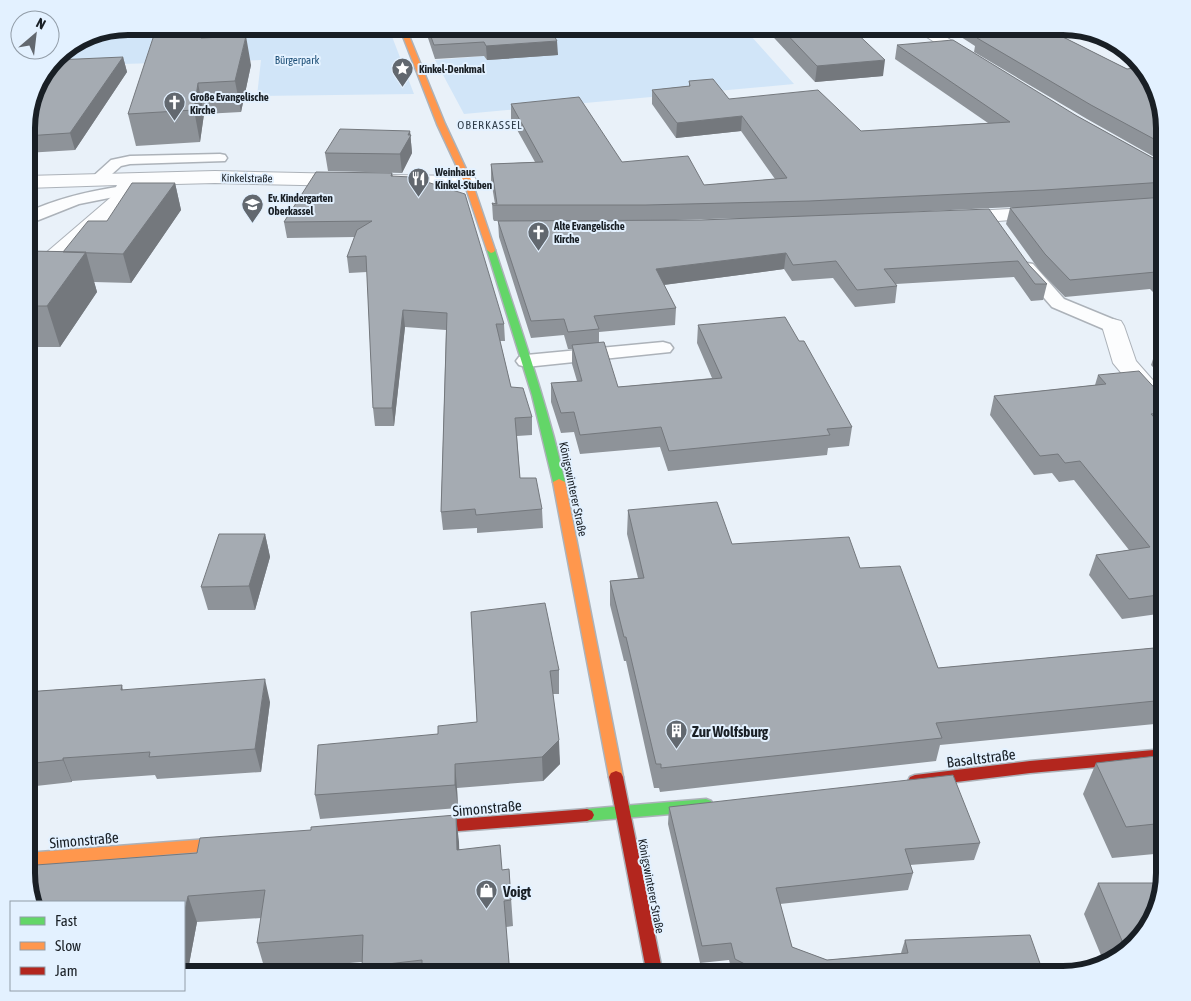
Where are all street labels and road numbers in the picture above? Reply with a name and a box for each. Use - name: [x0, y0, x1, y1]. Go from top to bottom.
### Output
- street label: Kinkelstraße: [221, 172, 273, 184]
- street label: Königswinterer Straße: [556, 440, 590, 538]
- street label: Basaltstraße: [946, 745, 1017, 771]
- street label: Simonstraße: [452, 796, 523, 819]
- street label: Simonstraße: [49, 828, 120, 851]
- street label: Königswinterer Straße: [635, 837, 667, 935]

